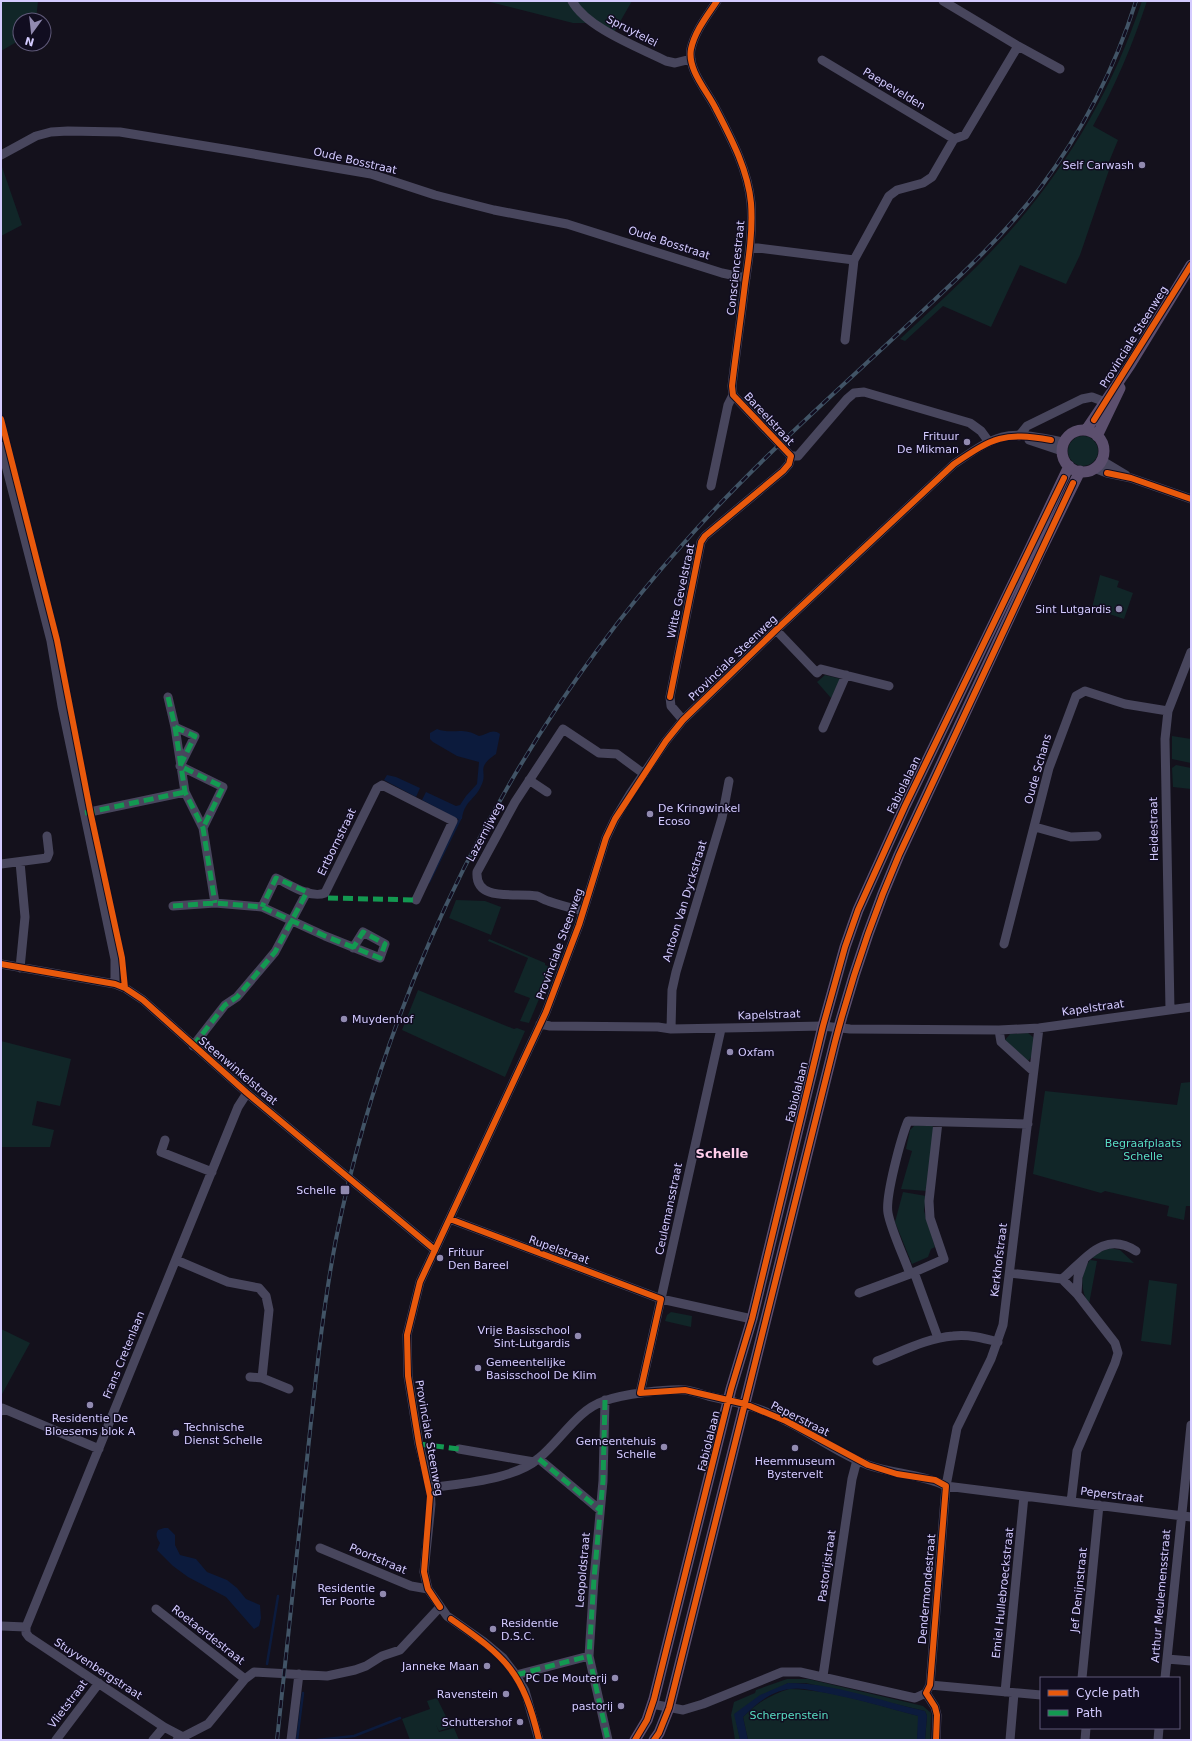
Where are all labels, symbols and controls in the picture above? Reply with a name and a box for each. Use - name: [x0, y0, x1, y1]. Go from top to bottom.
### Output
- north arrow: [12, 12, 52, 52]
- street label: Spruytelei: [604, 13, 660, 49]
- text: N: [23, 34, 36, 49]
- street label: Paepevelden: [860, 65, 928, 113]
- street label: Oude Bosstraat: [312, 145, 399, 177]
- place label: Self Carwash: [1062, 159, 1134, 172]
- marker: Self Carwash: [1137, 160, 1147, 170]
- street label: Consciencestraat: [725, 219, 748, 316]
- street label: Oude Bosstraat: [626, 224, 712, 263]
- street label: Provinciale Steenweg: [1097, 284, 1171, 390]
- street label: Bareelstraat: [741, 390, 797, 449]
- place label: Frituur De Mikman: [897, 430, 959, 456]
- marker: Frituur De Mikman: [962, 437, 972, 447]
- street label: Witte Gevelstraat: [665, 542, 698, 640]
- place label: Sint Lutgardis: [1035, 603, 1111, 616]
- marker: Sint Lutgardis: [1114, 604, 1124, 614]
- street label: Provinciale Steenweg: [686, 612, 780, 704]
- street label: Oude Schans: [1022, 732, 1054, 806]
- street label: Fabiolalaan: [885, 754, 923, 816]
- street label: Heidestraat: [1147, 796, 1161, 861]
- street label: Lazernijweg: [464, 800, 506, 864]
- place label: De Kringwinkel Ecoso: [658, 802, 740, 828]
- street label: Ertbornstraat: [315, 806, 359, 878]
- marker: De Kringwinkel Ecoso: [645, 809, 655, 819]
- street label: Antoon Van Dyckstraat: [660, 838, 710, 963]
- street label: Provinciale Steenweg: [534, 886, 586, 1002]
- street label: Kapelstraat: [1061, 997, 1126, 1019]
- street label: Kapelstraat: [737, 1007, 801, 1023]
- place label: Muydenhof: [352, 1013, 414, 1026]
- marker: Muydenhof: [339, 1014, 349, 1024]
- street label: Steenwinkelstraat: [196, 1034, 281, 1108]
- place label: Oxfam: [738, 1046, 775, 1059]
- marker: Oxfam: [725, 1047, 735, 1057]
- street label: Fabiolalaan: [783, 1060, 811, 1124]
- park label: Begraafplaats Schelle: [1105, 1137, 1182, 1163]
- district label: Schelle: [696, 1146, 749, 1161]
- street label: Ceulemansstraat: [653, 1161, 685, 1256]
- place label: Schelle: [296, 1184, 336, 1197]
- marker: Schelle: [339, 1184, 351, 1196]
- street label: Kerkhofstraat: [988, 1222, 1010, 1298]
- street label: Rupelstraat: [527, 1233, 592, 1267]
- place label: Frituur Den Bareel: [448, 1246, 509, 1272]
- marker: Frituur Den Bareel: [435, 1253, 445, 1263]
- street label: Frans Cretenlaan: [101, 1309, 148, 1401]
- place label: Vrije Basisschool Sint-Lutgardis: [478, 1324, 570, 1350]
- marker: Vrije Basisschool Sint-Lutgardis: [573, 1331, 583, 1341]
- place label: Gemeentelijke Basisschool De Klim: [486, 1356, 596, 1382]
- marker: Gemeentelijke Basisschool De Klim: [473, 1363, 483, 1373]
- street label: Provinciale Steenweg: [412, 1379, 446, 1497]
- street label: Peperstraat: [769, 1399, 832, 1440]
- marker: Residentie De Bloesems blok A: [85, 1400, 95, 1410]
- street label: Fabiolalaan: [695, 1409, 723, 1473]
- place label: Residentie De Bloesems blok A: [45, 1412, 136, 1438]
- place label: Technische Dienst Schelle: [183, 1421, 263, 1447]
- marker: Technische Dienst Schelle: [171, 1428, 181, 1438]
- place label: Gemeentehuis Schelle: [576, 1435, 656, 1461]
- marker: Gemeentehuis Schelle: [659, 1442, 669, 1452]
- marker: Heemmuseum Bystervelt: [790, 1443, 800, 1453]
- place label: Heemmuseum Bystervelt: [755, 1455, 835, 1481]
- street label: Peperstraat: [1080, 1485, 1145, 1505]
- street label: Emiel Hullebroeckstraat: [990, 1526, 1016, 1659]
- street label: Pastorijstraat: [816, 1528, 839, 1603]
- street label: Arthur Meulemensstraat: [1149, 1528, 1173, 1663]
- street label: Leopoldstraat: [573, 1531, 593, 1608]
- street label: Dendermondestraat: [916, 1533, 938, 1645]
- street label: Poortstraat: [347, 1541, 409, 1577]
- street label: Jef Denijnstraat: [1068, 1546, 1090, 1634]
- place label: Residentie Ter Poorte: [317, 1582, 375, 1608]
- marker: Residentie Ter Poorte: [378, 1589, 388, 1599]
- street label: Roetaerdestraat: [169, 1603, 248, 1668]
- place label: Residentie D.S.C.: [501, 1617, 559, 1643]
- marker: Residentie D.S.C.: [488, 1624, 498, 1634]
- street label: Stuyvenbergstraat: [51, 1636, 145, 1703]
- place label: Janneke Maan: [401, 1660, 479, 1673]
- marker: Janneke Maan: [482, 1661, 492, 1671]
- place label: PC De Mouterij: [526, 1672, 607, 1685]
- marker: PC De Mouterij: [610, 1673, 620, 1683]
- street label: Vlietstraat: [46, 1677, 91, 1731]
- legend: [1040, 1677, 1180, 1729]
- text: Cycle path: [1076, 1686, 1140, 1700]
- place label: Ravenstein: [437, 1688, 498, 1701]
- marker: Ravenstein: [501, 1689, 511, 1699]
- place label: pastorij: [572, 1700, 613, 1713]
- marker: pastorij: [616, 1701, 626, 1711]
- text: Path: [1076, 1706, 1102, 1720]
- park label: Scherpenstein: [750, 1709, 828, 1722]
- place label: Schuttershof: [442, 1716, 513, 1729]
- marker: Schuttershof: [515, 1717, 525, 1727]

